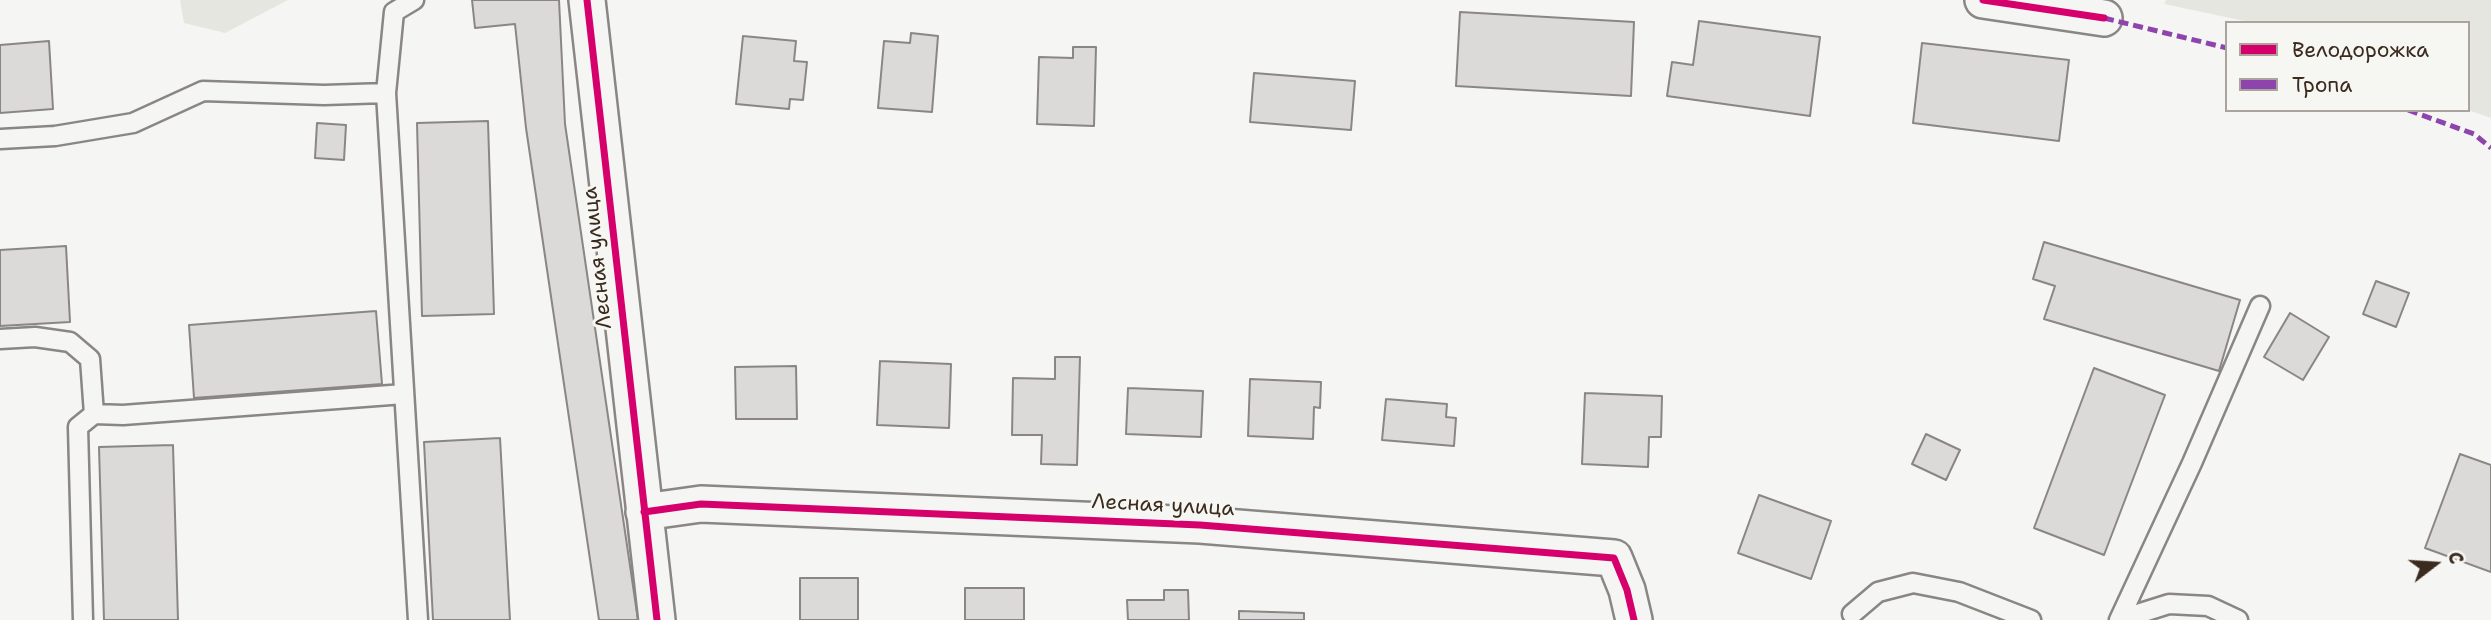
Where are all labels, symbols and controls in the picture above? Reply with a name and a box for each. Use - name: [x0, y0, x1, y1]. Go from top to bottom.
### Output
- legend: [2225, 21, 2470, 112]
- text: Велодорожка: [2292, 36, 2429, 64]
- text: Тропа: [2292, 71, 2352, 99]
- street label: Лесная улица: [578, 186, 618, 330]
- street label: Лесная улица: [1091, 490, 1235, 522]
- north arrow: [2400, 529, 2470, 599]
- text: С: [2442, 548, 2469, 567]

